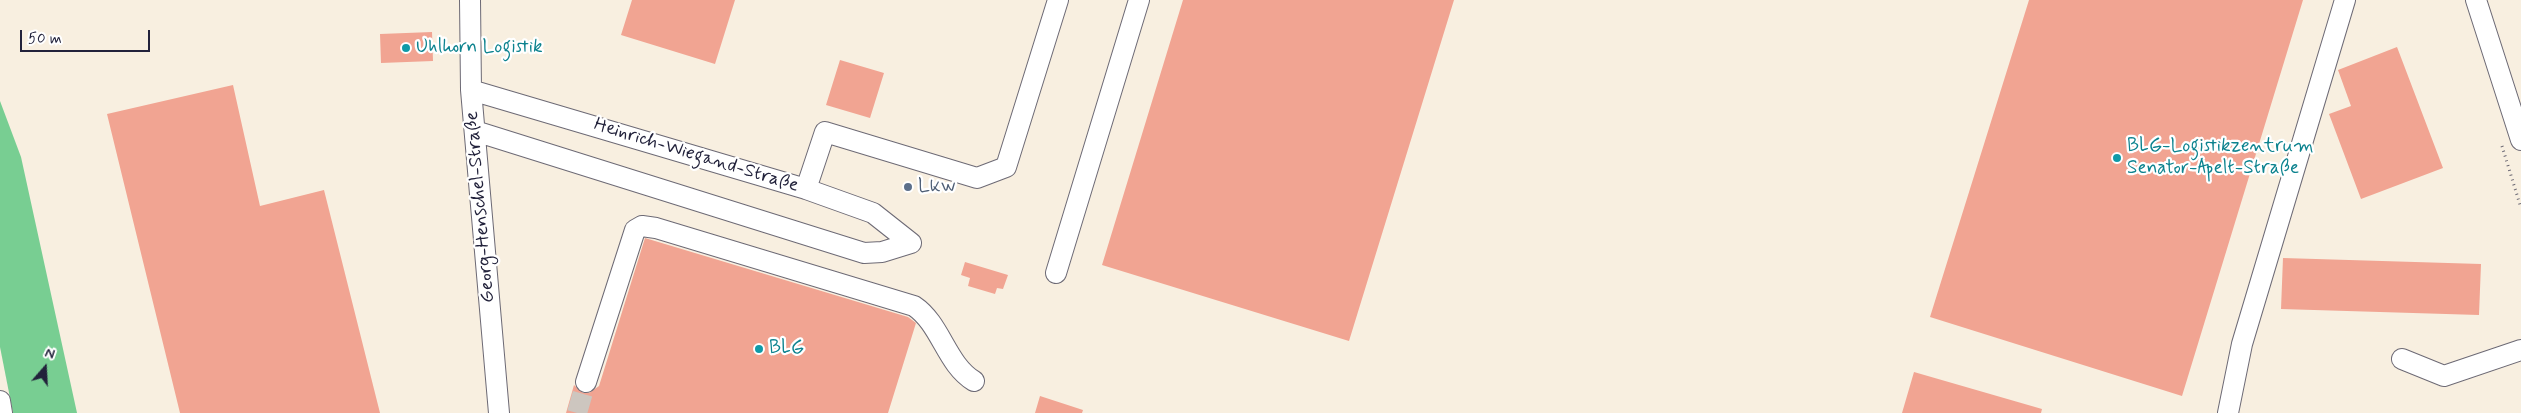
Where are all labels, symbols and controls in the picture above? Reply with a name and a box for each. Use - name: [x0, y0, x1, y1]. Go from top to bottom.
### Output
- scale bar: [22, 20, 152, 52]
- text: 50 m: [28, 29, 62, 49]
- place label: Uhlhorn Logistik: [416, 37, 543, 59]
- marker: Uhlhorn Logistik: [400, 42, 412, 54]
- street label: Georg-Henschel-Straße: [461, 110, 501, 304]
- street label: Heinrich-Wiegand-Straße: [591, 114, 801, 198]
- place label: BLG-Logistikzentrum Senator-Apelt-Straße: [2127, 136, 2314, 180]
- marker: BLG-Logistikzentrum Senator-Apelt-Straße: [2111, 152, 2123, 164]
- place label: Lkw: [918, 176, 955, 198]
- marker: Lkw: [902, 181, 914, 193]
- place label: BLG: [769, 338, 804, 360]
- north arrow: [20, 343, 70, 393]
- marker: BLG: [753, 343, 765, 355]
- text: N: [43, 344, 57, 364]

